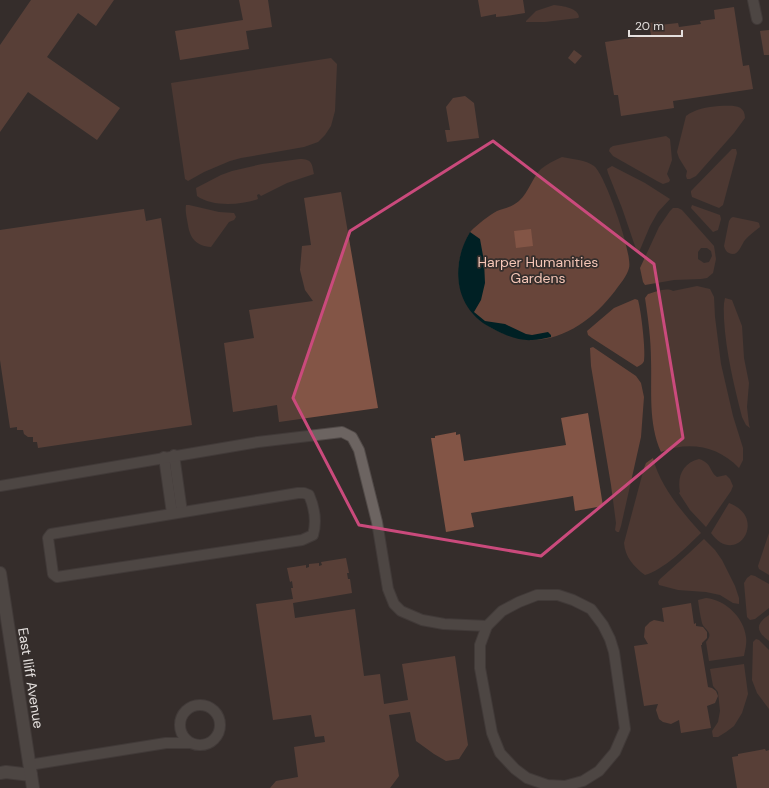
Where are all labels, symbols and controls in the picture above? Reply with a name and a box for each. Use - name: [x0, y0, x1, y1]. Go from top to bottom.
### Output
- scale bar: [629, 12, 682, 38]
- text: 20 m: [635, 18, 664, 34]
- park label: Harper Humanities Gardens: [478, 253, 598, 287]
- street label: East Iliff Avenue: [14, 626, 48, 730]

